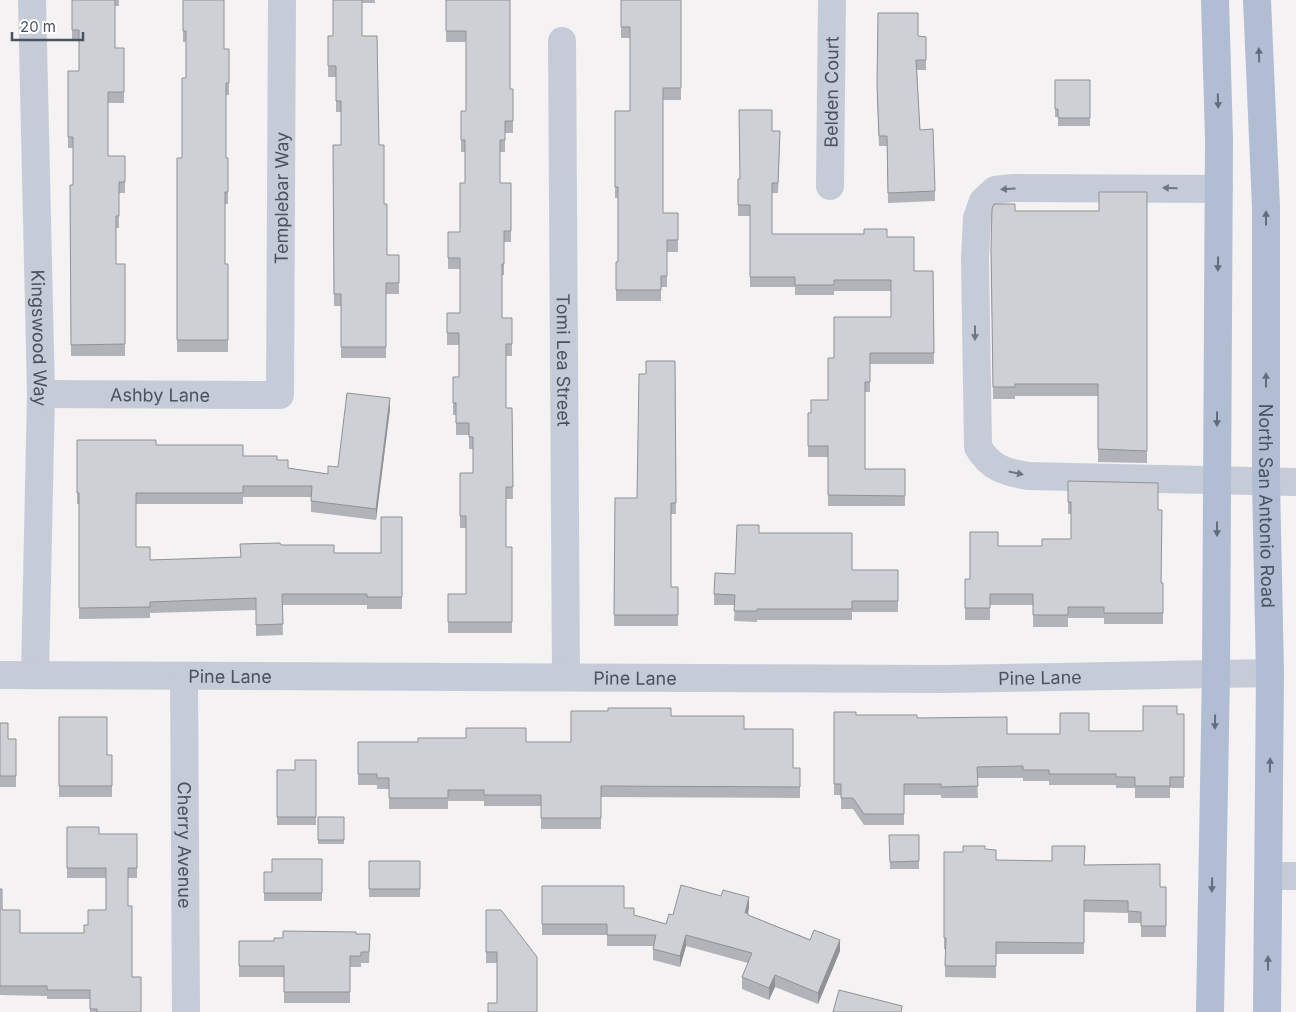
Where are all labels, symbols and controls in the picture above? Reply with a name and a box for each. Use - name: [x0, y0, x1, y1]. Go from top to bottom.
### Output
- scale bar: [12, 10, 84, 42]
- text: 20 m: [20, 17, 56, 36]
- street label: Belden Court: [820, 36, 842, 148]
- one-way arrow: [1255, 47, 1263, 63]
- one-way arrow: [1214, 93, 1222, 109]
- street label: Templebar Way: [270, 132, 292, 264]
- one-way arrow: [1162, 184, 1178, 192]
- one-way arrow: [1000, 185, 1016, 193]
- one-way arrow: [1262, 210, 1270, 226]
- one-way arrow: [1214, 256, 1222, 272]
- street label: Kingswood Way: [28, 269, 52, 407]
- street label: Tomi Lea Street: [553, 293, 575, 427]
- one-way arrow: [971, 325, 979, 341]
- one-way arrow: [1262, 372, 1270, 388]
- street label: Ashby Lane: [110, 384, 210, 405]
- street label: North San Antonio Road: [1255, 404, 1279, 608]
- one-way arrow: [1213, 411, 1221, 427]
- one-way arrow: [1008, 469, 1023, 477]
- one-way arrow: [1213, 521, 1221, 537]
- street label: Pine Lane: [188, 665, 272, 687]
- street label: Pine Lane: [998, 666, 1082, 689]
- street label: Pine Lane: [593, 667, 677, 688]
- one-way arrow: [1211, 714, 1219, 730]
- one-way arrow: [1266, 756, 1274, 772]
- street label: Cherry Avenue: [174, 781, 196, 909]
- one-way arrow: [1208, 877, 1216, 893]
- one-way arrow: [1264, 955, 1272, 971]

